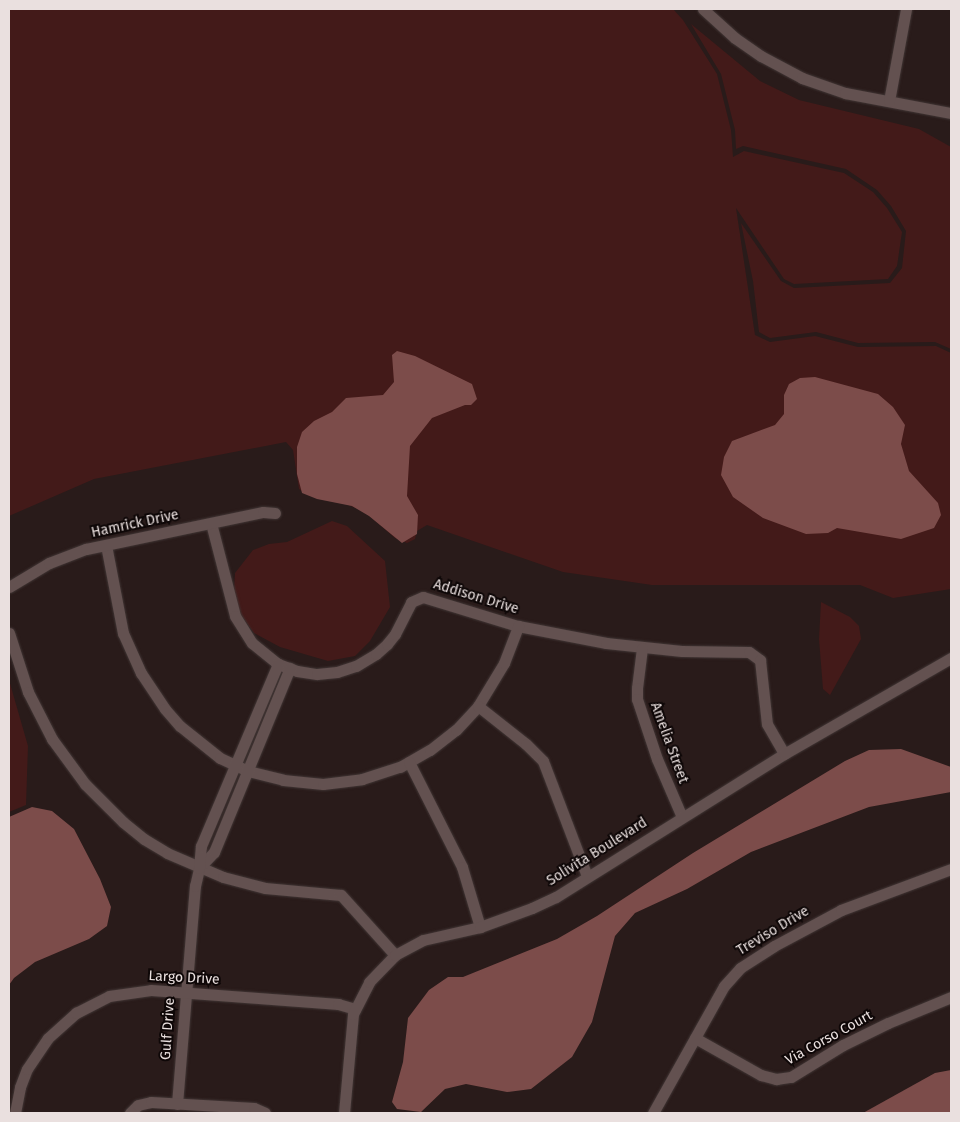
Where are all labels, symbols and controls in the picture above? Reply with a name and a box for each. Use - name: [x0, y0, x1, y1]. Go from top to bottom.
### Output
- street label: Hamrick Drive: [90, 507, 180, 541]
- street label: Addison Drive: [431, 576, 521, 618]
- street label: Amelia Street: [647, 700, 691, 786]
- street label: Solivita Boulevard: [544, 814, 650, 890]
- street label: Treviso Drive: [734, 903, 812, 959]
- street label: Largo Drive: [148, 968, 220, 988]
- street label: Gulf Drive: [157, 997, 179, 1061]
- street label: Via Corso Court: [783, 1007, 875, 1069]

